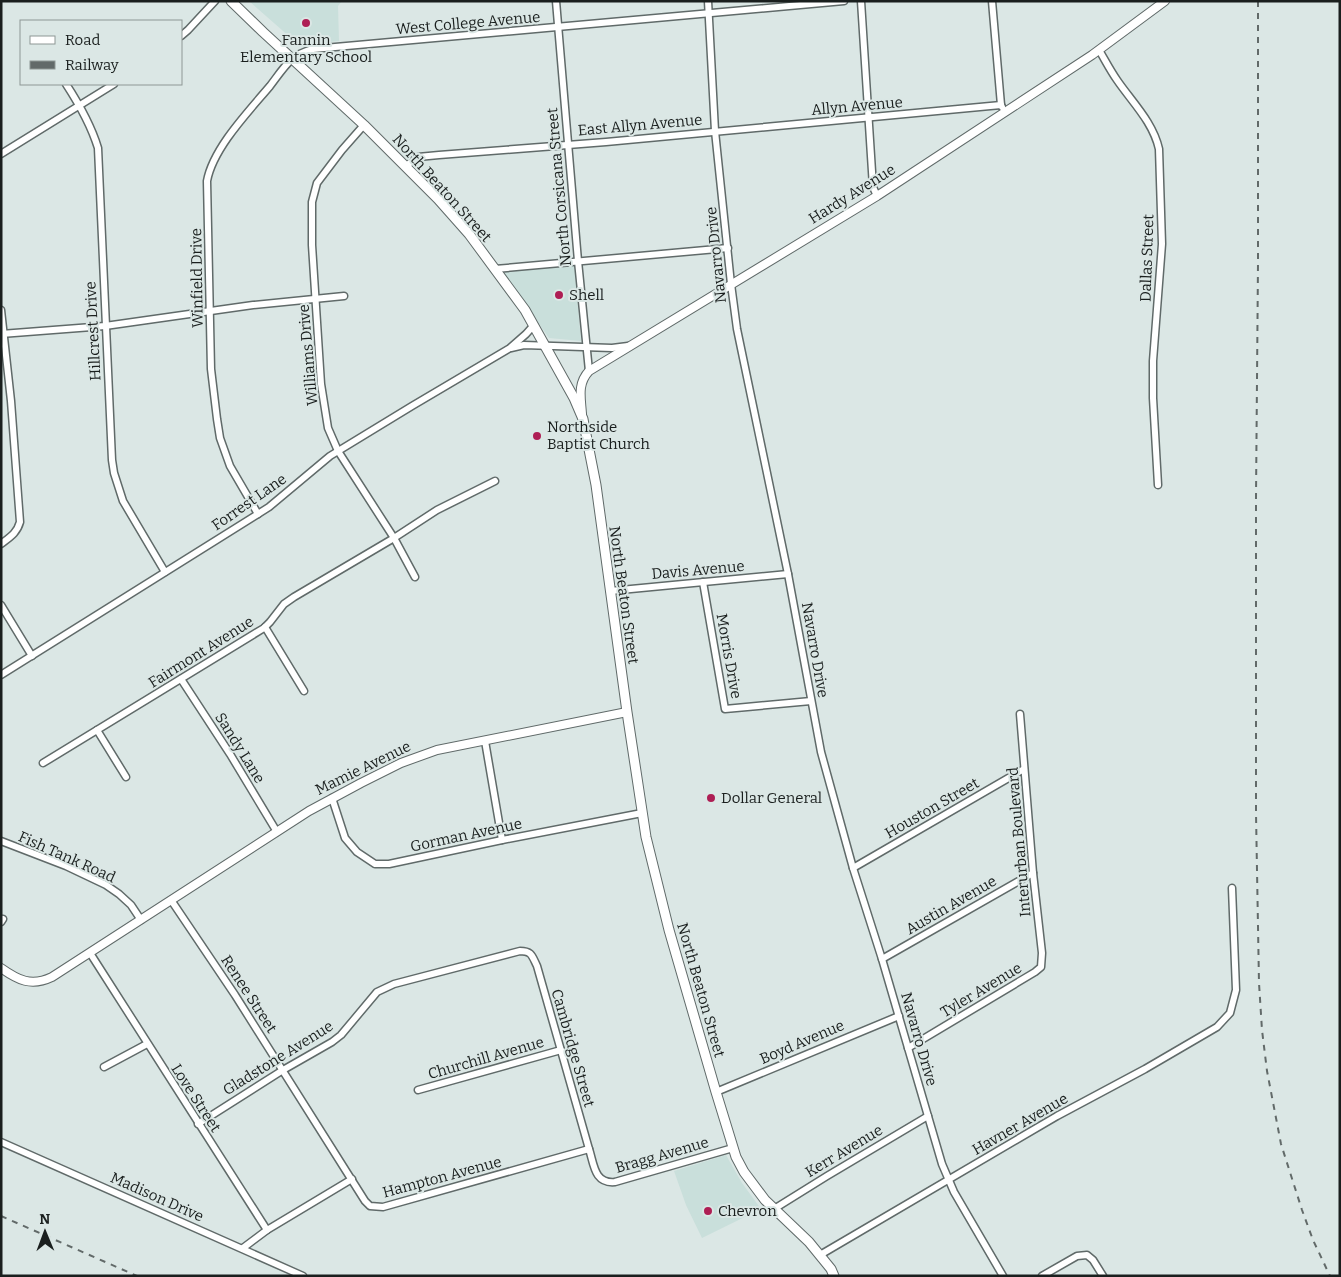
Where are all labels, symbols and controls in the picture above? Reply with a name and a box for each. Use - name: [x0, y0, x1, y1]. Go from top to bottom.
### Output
- street label: West College Avenue: [395, 8, 541, 38]
- marker: Fannin Elementary School: [300, 17, 312, 29]
- legend: [20, 20, 182, 85]
- text: Road: [65, 31, 100, 49]
- place label: Fannin Elementary School: [240, 31, 372, 66]
- text: Railway: [65, 56, 119, 74]
- street label: Allyn Avenue: [810, 93, 904, 119]
- street label: North Corsicana Street: [543, 106, 575, 267]
- street label: East Allyn Avenue: [577, 111, 703, 139]
- street label: North Beaton Street: [389, 130, 496, 246]
- street label: Hardy Avenue: [805, 160, 899, 228]
- street label: Navarro Drive: [702, 206, 730, 304]
- street label: Dallas Street: [1136, 213, 1158, 302]
- street label: Winfield Drive: [187, 228, 207, 328]
- street label: Hillcrest Drive: [81, 281, 105, 381]
- place label: Shell: [569, 286, 604, 304]
- marker: Shell: [553, 289, 565, 301]
- street label: Williams Drive: [295, 304, 321, 406]
- place label: Northside Baptist Church: [547, 418, 651, 453]
- marker: Northside Baptist Church: [531, 430, 543, 442]
- street label: Forrest Lane: [208, 470, 290, 534]
- street label: North Beaton Street: [605, 525, 643, 666]
- street label: Davis Avenue: [651, 557, 745, 583]
- street label: Navarro Drive: [798, 601, 832, 699]
- street label: Fairmont Avenue: [145, 612, 257, 692]
- street label: Morris Drive: [713, 612, 745, 700]
- street label: Sandy Lane: [211, 709, 269, 787]
- street label: Mamie Avenue: [312, 737, 414, 799]
- street label: Interurban Boulevard: [1003, 766, 1035, 918]
- street label: Houston Street: [882, 774, 983, 842]
- place label: Dollar General: [721, 789, 822, 807]
- marker: Dollar General: [705, 792, 717, 804]
- street label: Gorman Avenue: [408, 814, 524, 856]
- street label: Fish Tank Road: [16, 828, 119, 887]
- street label: Austin Avenue: [902, 872, 1000, 938]
- street label: North Beaton Street: [673, 921, 729, 1060]
- street label: Renee Street: [217, 952, 281, 1037]
- street label: Tyler Avenue: [937, 959, 1025, 1021]
- street label: Cambridge Street: [548, 987, 599, 1110]
- street label: Navarro Drive: [897, 990, 941, 1088]
- street label: Boyd Avenue: [757, 1016, 847, 1068]
- street label: Gladstone Avenue: [220, 1017, 336, 1099]
- street label: Churchill Avenue: [426, 1033, 546, 1083]
- street label: Love Street: [167, 1061, 225, 1136]
- street label: Havner Avenue: [969, 1089, 1071, 1159]
- street label: Kerr Avenue: [802, 1121, 886, 1181]
- street label: Bragg Avenue: [613, 1133, 711, 1177]
- street label: Hampton Avenue: [381, 1152, 503, 1202]
- street label: Madison Drive: [108, 1168, 206, 1226]
- place label: Chevron: [718, 1202, 777, 1220]
- marker: Chevron: [702, 1205, 714, 1217]
- north arrow: [20, 1207, 70, 1257]
- text: N: [39, 1211, 51, 1228]

